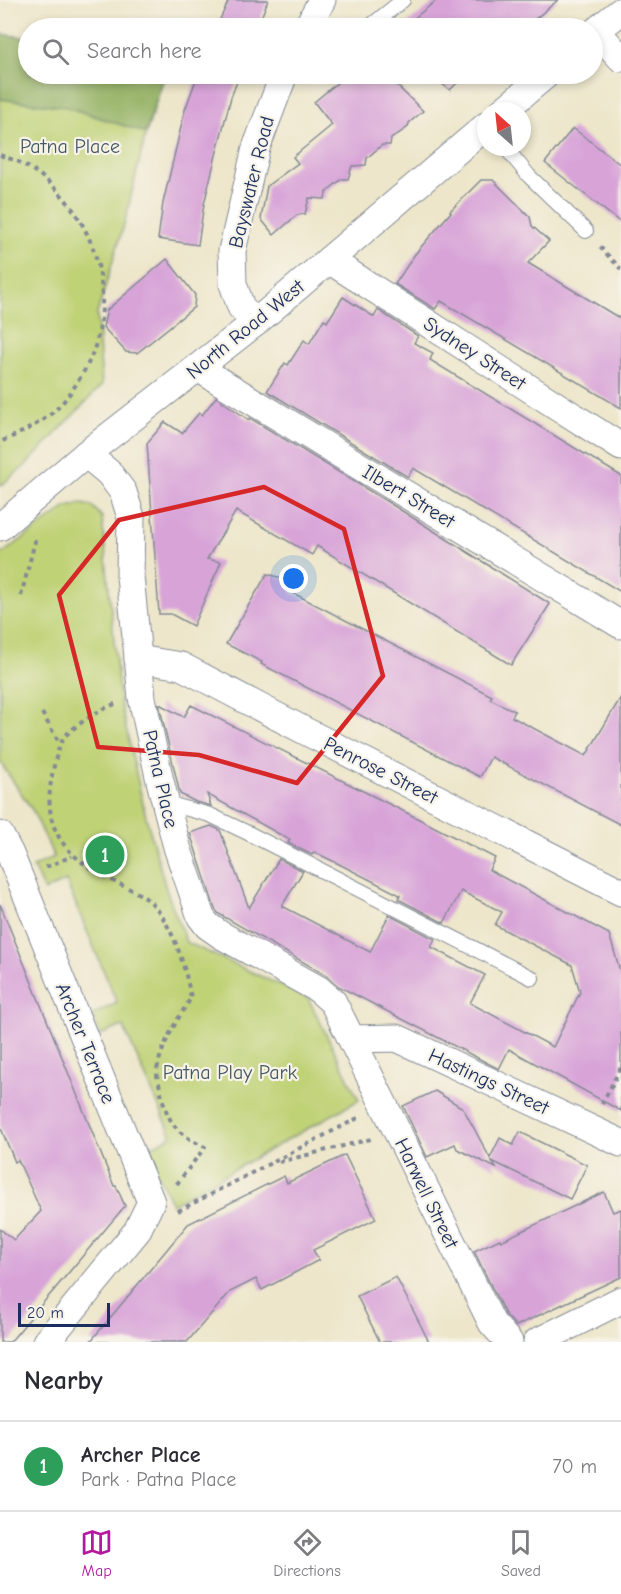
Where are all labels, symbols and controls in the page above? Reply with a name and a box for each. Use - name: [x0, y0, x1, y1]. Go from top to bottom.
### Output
- search box: [18, 18, 603, 84]
- icon: search: [39, 35, 72, 68]
- text: Search here: [87, 38, 202, 64]
- north arrow: [477, 102, 531, 156]
- street label: Bayswater Road: [224, 114, 279, 250]
- park label: Patna Place: [20, 135, 120, 158]
- street label: North Road West: [182, 274, 310, 384]
- street label: Sydney Street: [419, 312, 531, 396]
- street label: Ilbert Street: [359, 460, 460, 534]
- your location: [279, 564, 308, 593]
- street label: Patna Place: [138, 728, 183, 830]
- street label: Penrose Street: [320, 732, 443, 810]
- pin: 1: [86, 832, 124, 878]
- street label: Archer Terrace: [51, 979, 120, 1107]
- street label: Hastings Street: [425, 1044, 554, 1120]
- park label: Patna Play Park: [163, 1061, 297, 1084]
- street label: Harwell Street: [390, 1134, 464, 1253]
- scale bar: [18, 1300, 110, 1328]
- text: 20 m: [27, 1304, 64, 1322]
- text: Nearby: [24, 1366, 103, 1396]
- text: Archer Place: [81, 1442, 200, 1468]
- text: 1: [40, 1455, 47, 1478]
- text: 70 m: [552, 1455, 597, 1478]
- text: Park · Patna Place: [81, 1468, 236, 1491]
- tab: Map: [80, 1526, 113, 1580]
- tab: Directions: [273, 1526, 341, 1580]
- tab: Saved: [501, 1526, 541, 1580]

